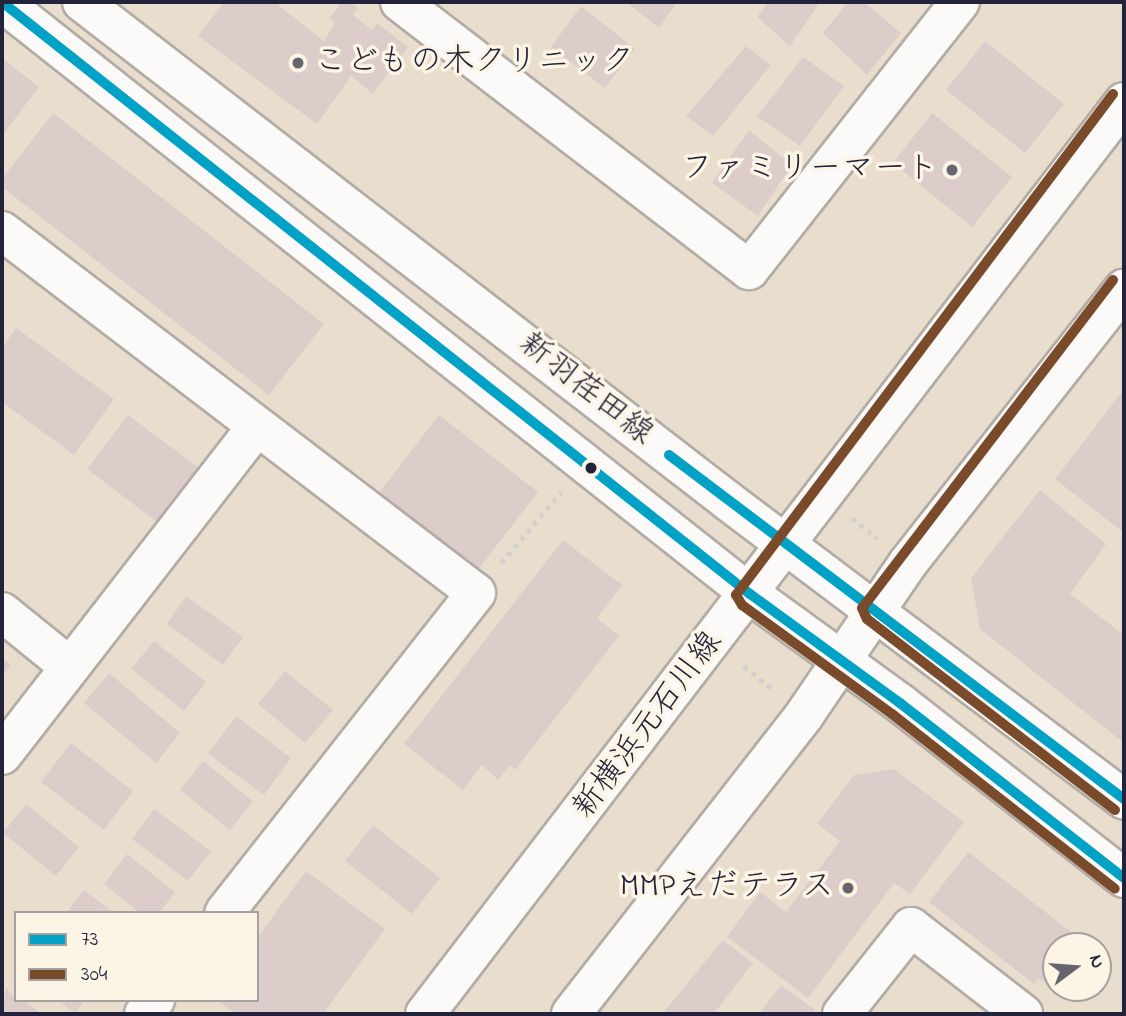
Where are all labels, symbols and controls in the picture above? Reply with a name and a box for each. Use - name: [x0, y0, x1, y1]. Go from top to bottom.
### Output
- place label: こどもの木クリニック: [314, 44, 634, 82]
- marker: こどもの木クリニック: [288, 53, 308, 73]
- place label: ファミリーマート: [682, 151, 938, 189]
- marker: ファミリーマート: [944, 162, 960, 178]
- street label: 新羽荏田線: [510, 326, 660, 454]
- unlabelled marker: [584, 461, 598, 475]
- street label: 新横浜元石川線: [566, 625, 732, 827]
- place label: MMPえだテラス: [619, 869, 834, 907]
- marker: MMPえだテラス: [840, 880, 856, 896]
- legend: [14, 911, 259, 1002]
- text: 73: [81, 925, 98, 955]
- north arrow: [1042, 932, 1112, 1002]
- text: N: [1081, 952, 1110, 972]
- text: 304: [81, 960, 107, 990]

